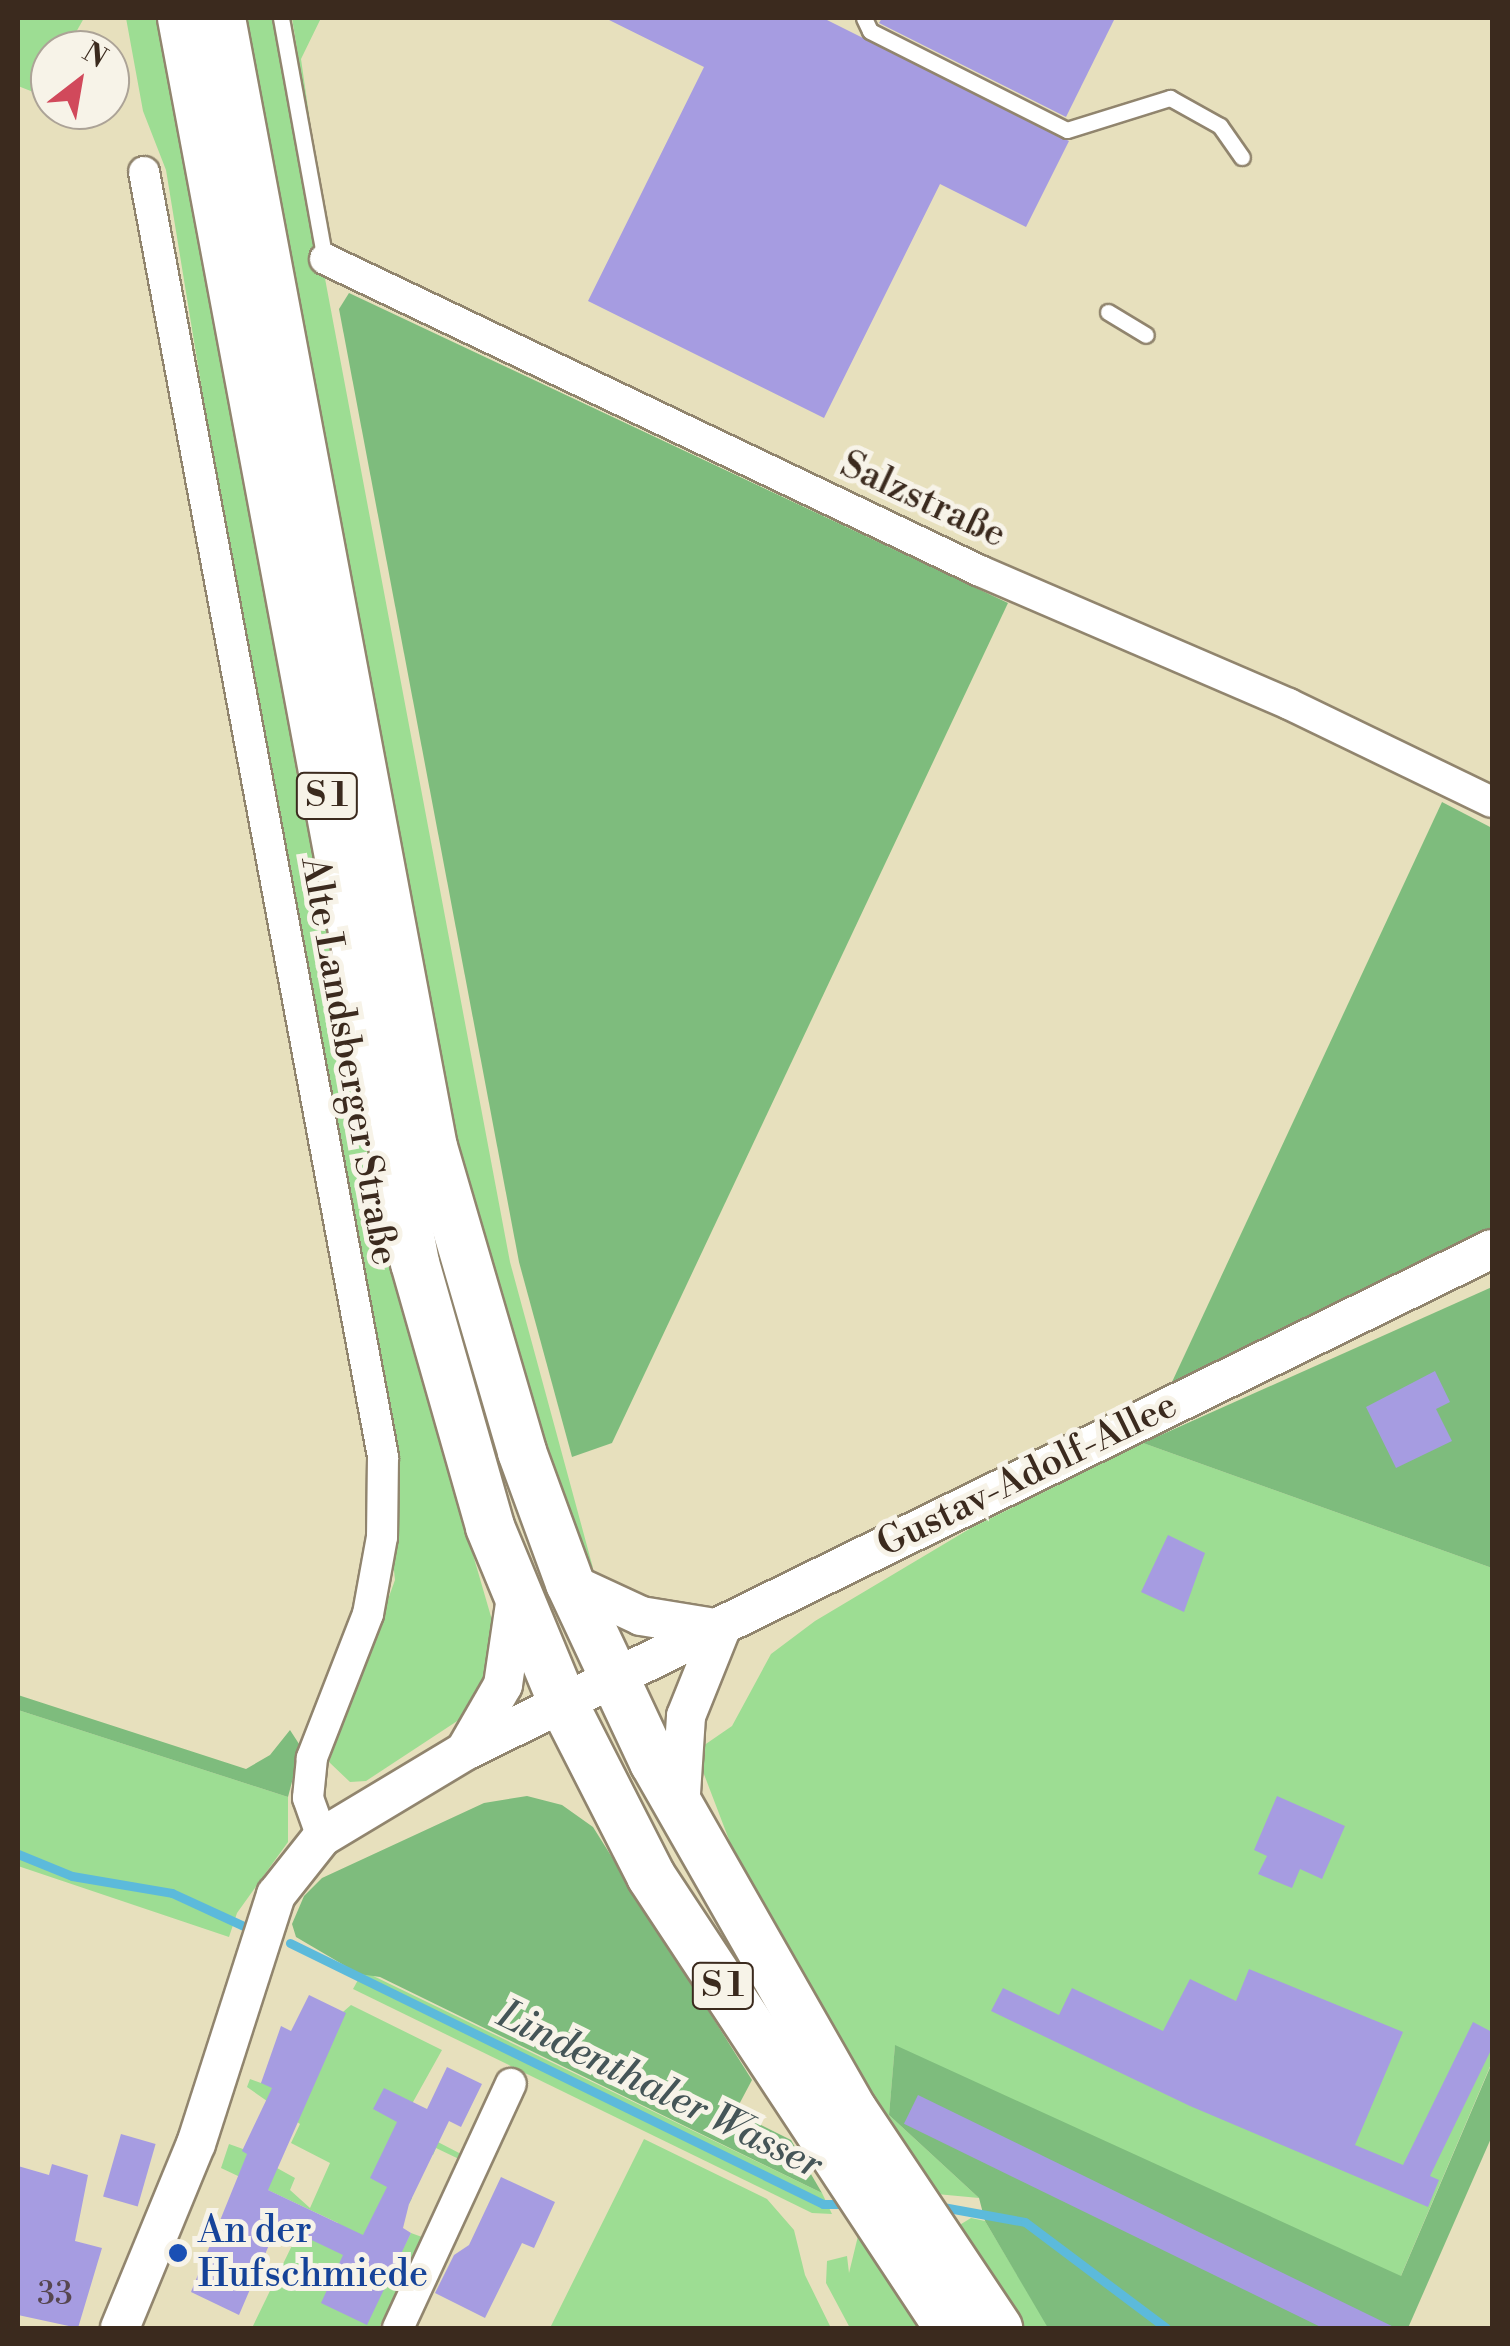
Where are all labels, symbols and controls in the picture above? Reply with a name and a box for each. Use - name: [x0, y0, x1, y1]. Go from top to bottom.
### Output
- north arrow: [30, 30, 130, 130]
- text: N: [76, 35, 113, 76]
- street label: Salzstraße: [833, 442, 1013, 558]
- road number: S 1: [294, 766, 360, 826]
- street label: Alte Landsberger Straße: [291, 853, 407, 1269]
- street label: Gustav-Adolf-Allee: [870, 1383, 1184, 1567]
- road number: S 1: [690, 1956, 756, 2016]
- water label: Lindenthaler Wasser: [490, 1991, 830, 2189]
- place label: An der Hufschmiede: [198, 2208, 428, 2298]
- marker: An der Hufschmiede: [167, 2242, 189, 2264]
- house number: 33: [37, 2275, 73, 2313]

